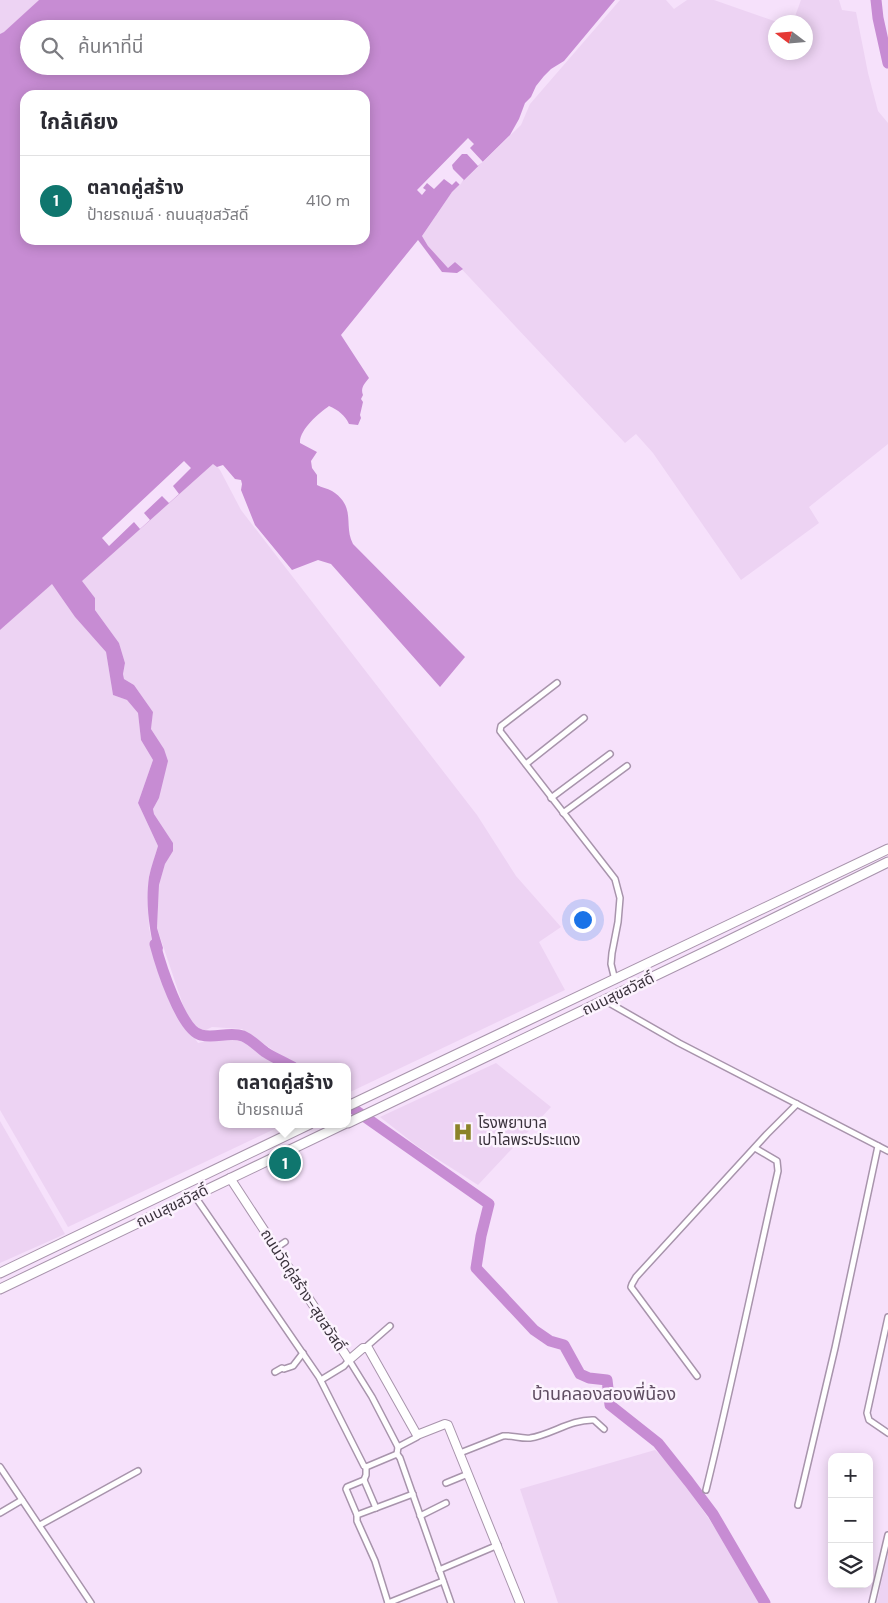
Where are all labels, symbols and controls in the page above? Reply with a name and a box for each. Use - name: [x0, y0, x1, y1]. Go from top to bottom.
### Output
- north arrow: [768, 15, 813, 60]
- search box: [20, 20, 370, 75]
- icon: search: [38, 34, 66, 62]
- text: ค้นหาที่นี่: [78, 34, 143, 59]
- text: ใกล้เคียง: [40, 108, 118, 136]
- text: ตลาดคู่สร้าง: [87, 175, 184, 200]
- text: 1: [53, 190, 59, 211]
- text: 410 m: [306, 190, 350, 211]
- text: ป้ายรถเมล์ · ถนนสุขสวัสดิ์: [87, 204, 249, 225]
- your location: [570, 907, 596, 933]
- street label: ถนนสุขสวัสดิ์: [579, 968, 657, 1020]
- popup: [219, 1063, 351, 1128]
- text: ตลาดคู่สร้าง: [237, 1070, 333, 1095]
- text: ป้ายรถเมล์: [237, 1099, 303, 1120]
- place label: โรงพยาบาล เปาโลพระประแดง: [478, 1113, 580, 1150]
- hospital icon: โรงพยาบาล เปาโลพระประแดง: [452, 1121, 474, 1143]
- pin: 1: [269, 1144, 301, 1182]
- street label: ถนนสุขสวัสดิ์: [133, 1180, 211, 1232]
- street label: ถนนวัดคู่สร้าง-สุขสวัสดิ์: [256, 1225, 350, 1355]
- district label: บ้านคลองสองพี่น้อง: [532, 1381, 676, 1406]
- map controls: [828, 1453, 873, 1588]
- button: +: [828, 1453, 873, 1498]
- button: −: [828, 1498, 873, 1543]
- button: layers: [828, 1543, 873, 1588]

